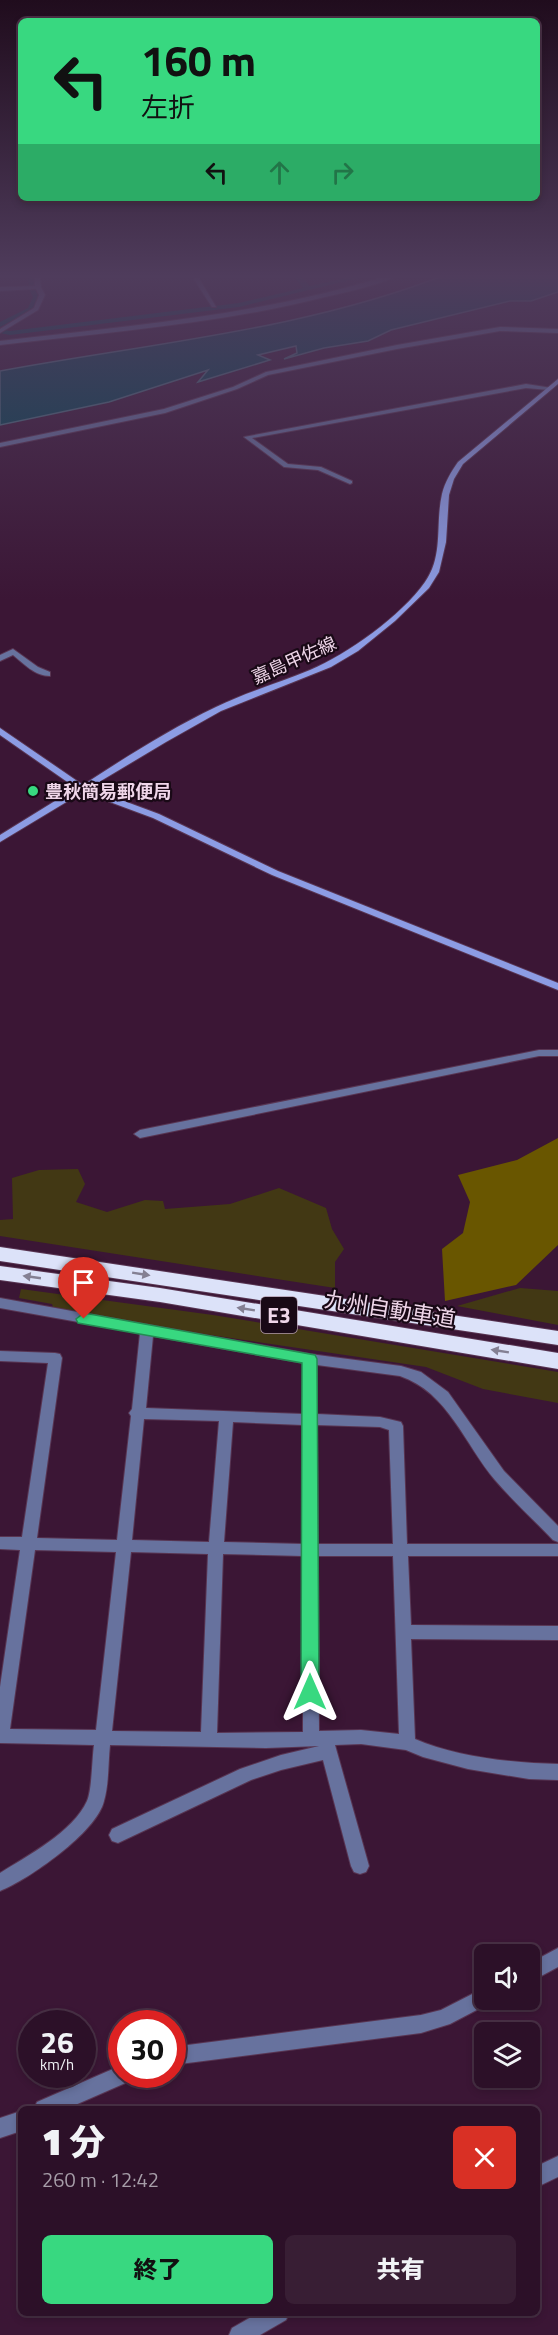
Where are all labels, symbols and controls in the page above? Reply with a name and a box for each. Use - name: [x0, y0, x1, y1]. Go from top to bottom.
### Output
- text: 160 m: [141, 28, 256, 92]
- icon: left: [42, 42, 120, 120]
- text: 左折: [141, 86, 195, 127]
- icon: left: [200, 156, 233, 189]
- icon: ahead: [263, 156, 296, 189]
- icon: right: [326, 156, 359, 189]
- street label: 嘉島甲佐線: [247, 629, 341, 691]
- place label: 豊秋簡易郵便局: [45, 778, 171, 805]
- marker: 豊秋簡易郵便局: [26, 784, 40, 798]
- pin: [58, 1257, 109, 1319]
- icon: arrive: [67, 1266, 100, 1299]
- one-way arrow: [132, 1270, 151, 1279]
- one-way arrow: [22, 1273, 41, 1282]
- street label: 九州自動車道: [322, 1282, 458, 1336]
- road number: E3: [261, 1297, 297, 1333]
- one-way arrow: [236, 1304, 255, 1313]
- one-way arrow: [491, 1346, 510, 1355]
- position arrow: [278, 1660, 342, 1724]
- map controls: [474, 1944, 540, 2088]
- button: sound: [474, 1944, 540, 2010]
- speed limit sign: 30: [108, 2010, 186, 2088]
- text: 26: [40, 2019, 74, 2065]
- button: layers: [474, 2022, 540, 2088]
- text: km/h: [40, 2053, 74, 2076]
- text: 1 分: [42, 2114, 106, 2169]
- button: close: [453, 2126, 516, 2189]
- text: 260 m · 12:42: [42, 2164, 159, 2195]
- button: 終了: [42, 2235, 273, 2304]
- button: 共有: [285, 2235, 516, 2304]

